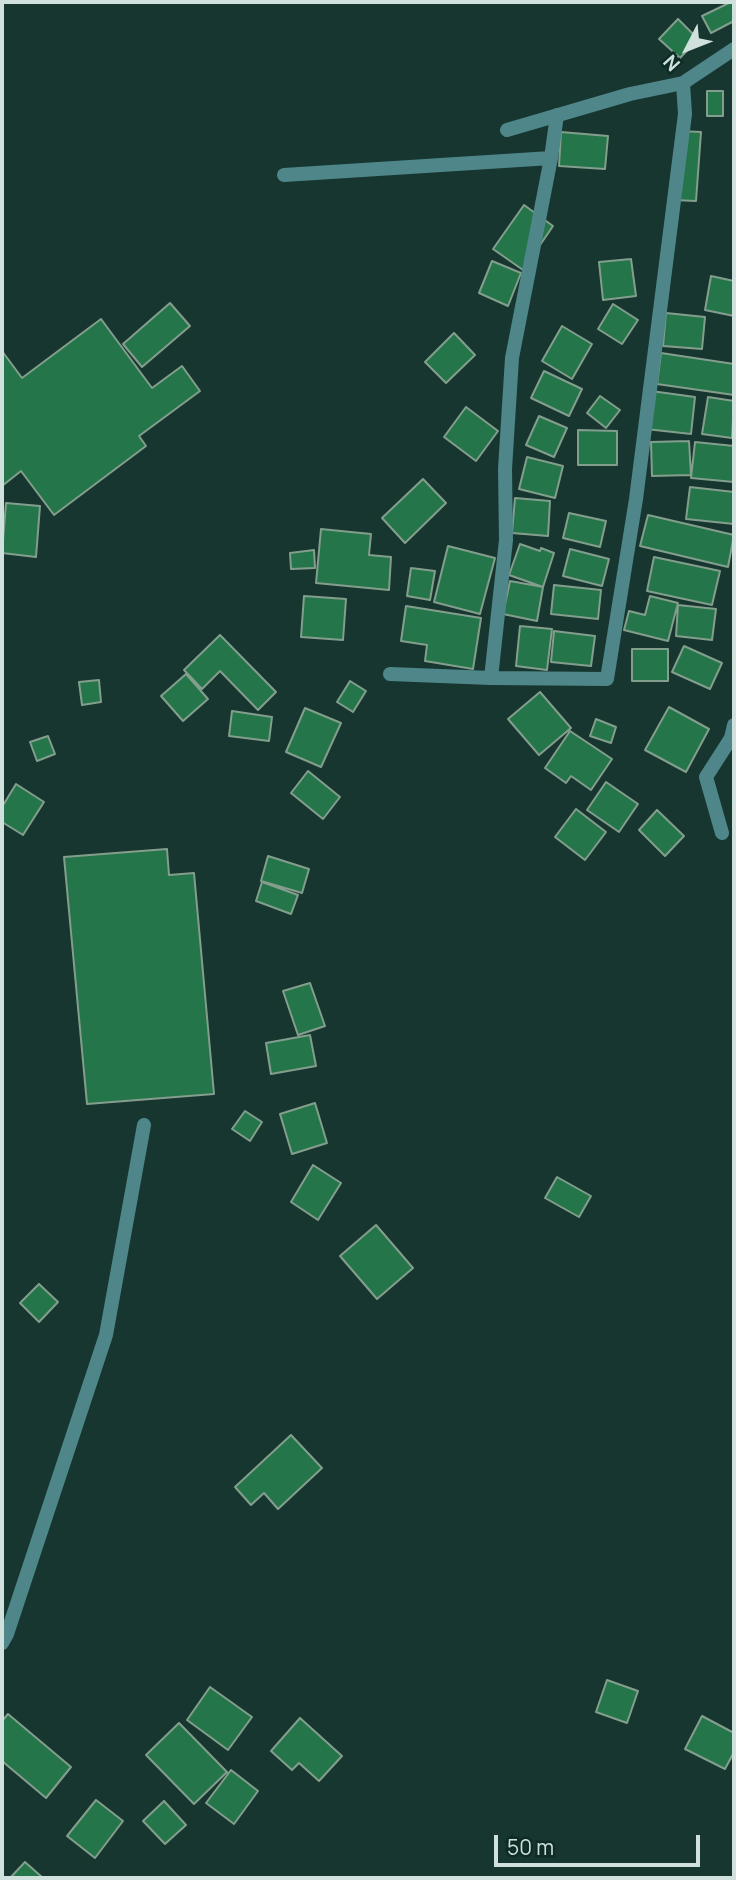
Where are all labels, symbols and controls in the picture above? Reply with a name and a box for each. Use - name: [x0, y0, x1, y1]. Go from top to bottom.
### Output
- north arrow: [652, 14, 722, 84]
- text: N: [657, 49, 686, 77]
- scale bar: [498, 1820, 704, 1864]
- text: 50 m: [507, 1833, 554, 1861]

